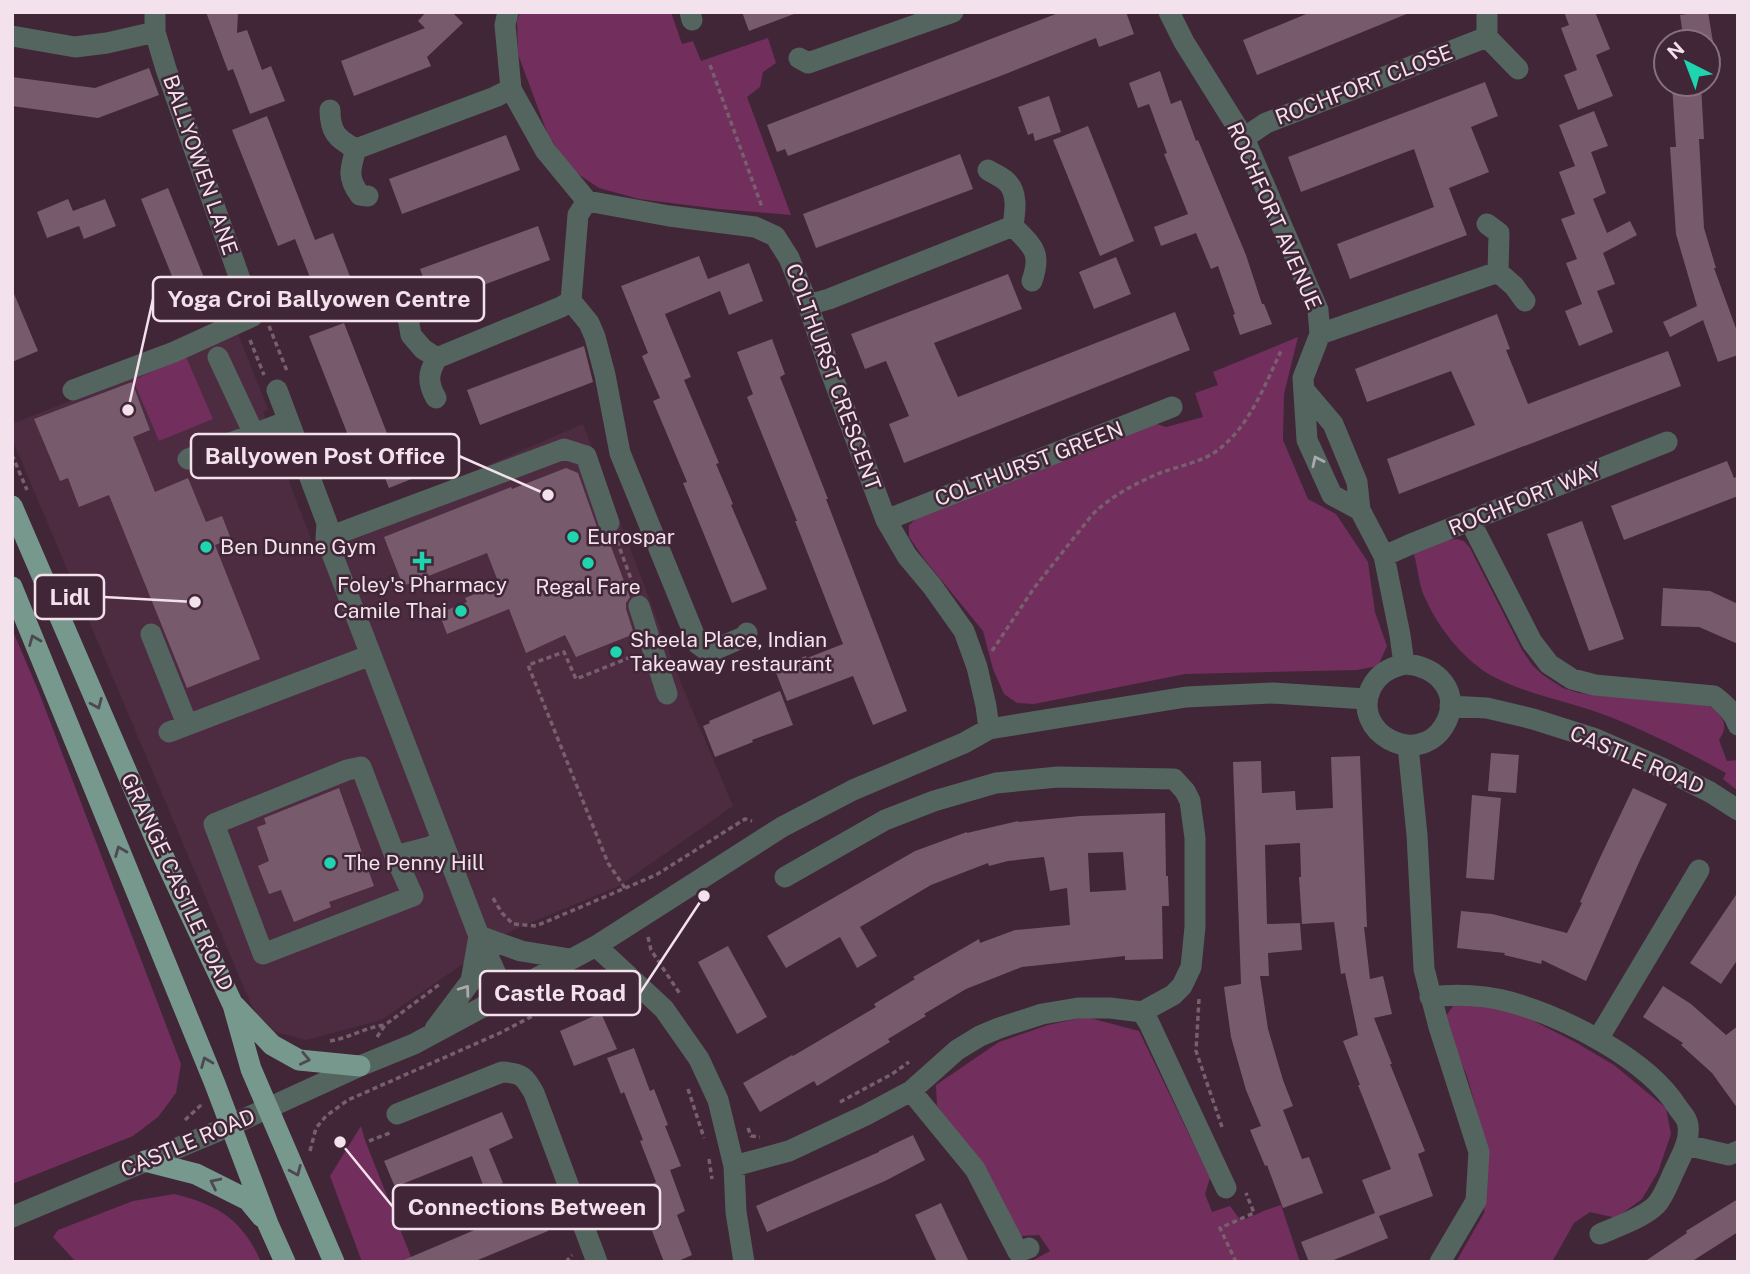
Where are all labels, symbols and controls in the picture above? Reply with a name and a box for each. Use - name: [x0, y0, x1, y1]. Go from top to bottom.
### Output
- north arrow: [1652, 28, 1722, 98]
- text: N: [1663, 37, 1689, 64]
- street label: ROCHFORT CLOSE: [1272, 39, 1456, 130]
- street label: BALLYOWEN LANE: [158, 71, 243, 258]
- street label: ROCHFORT AVENUE: [1222, 118, 1327, 313]
- street label: COLTHURST CRESCENT: [781, 260, 886, 494]
- callout: Yoga Croi Ballyowen Centre: [153, 277, 484, 321]
- text: Yoga Croi Ballyowen Centre: [168, 285, 470, 312]
- street label: COLTHURST GREEN: [931, 416, 1127, 511]
- callout: Ballyowen Post Office: [191, 434, 459, 478]
- text: Ballyowen Post Office: [205, 442, 445, 469]
- one-way arrow: [1311, 456, 1325, 469]
- street label: ROCHFORT WAY: [1445, 456, 1605, 541]
- place label: Eurospar: [587, 524, 675, 549]
- marker: Eurospar: [565, 529, 581, 545]
- place label: Ben Dunne Gym: [220, 534, 376, 559]
- marker: Ben Dunne Gym: [198, 539, 214, 555]
- marker: Foley's Pharmacy: [414, 553, 430, 569]
- marker: Regal Fare: [580, 555, 596, 571]
- place label: Foley's Pharmacy: [337, 572, 507, 597]
- place label: Regal Fare: [535, 574, 641, 599]
- callout: Lidl: [35, 575, 104, 619]
- text: Lidl: [49, 583, 91, 610]
- place label: Camile Thai: [334, 598, 447, 623]
- marker: Camile Thai: [453, 603, 469, 619]
- place label: Sheela Place, Indian Takeaway restaurant: [630, 627, 832, 676]
- one-way arrow: [28, 635, 42, 648]
- marker: Sheela Place, Indian Takeaway restaurant: [608, 644, 624, 660]
- one-way arrow: [89, 696, 103, 709]
- street label: CASTLE ROAD: [1566, 720, 1708, 799]
- street label: GRANGE CASTLE ROAD: [116, 769, 239, 995]
- one-way arrow: [114, 846, 128, 858]
- place label: The Penny Hill: [344, 850, 485, 875]
- marker: The Penny Hill: [322, 855, 338, 871]
- callout: Castle Road: [480, 971, 640, 1015]
- text: Castle Road: [494, 979, 626, 1006]
- one-way arrow: [456, 985, 469, 997]
- one-way arrow: [299, 1051, 311, 1066]
- one-way arrow: [200, 1056, 214, 1069]
- street label: CASTLE ROAD: [117, 1103, 259, 1182]
- one-way arrow: [288, 1164, 302, 1176]
- one-way arrow: [210, 1177, 222, 1191]
- callout: Connections Between: [393, 1185, 660, 1229]
- text: Connections Between: [408, 1193, 646, 1220]

